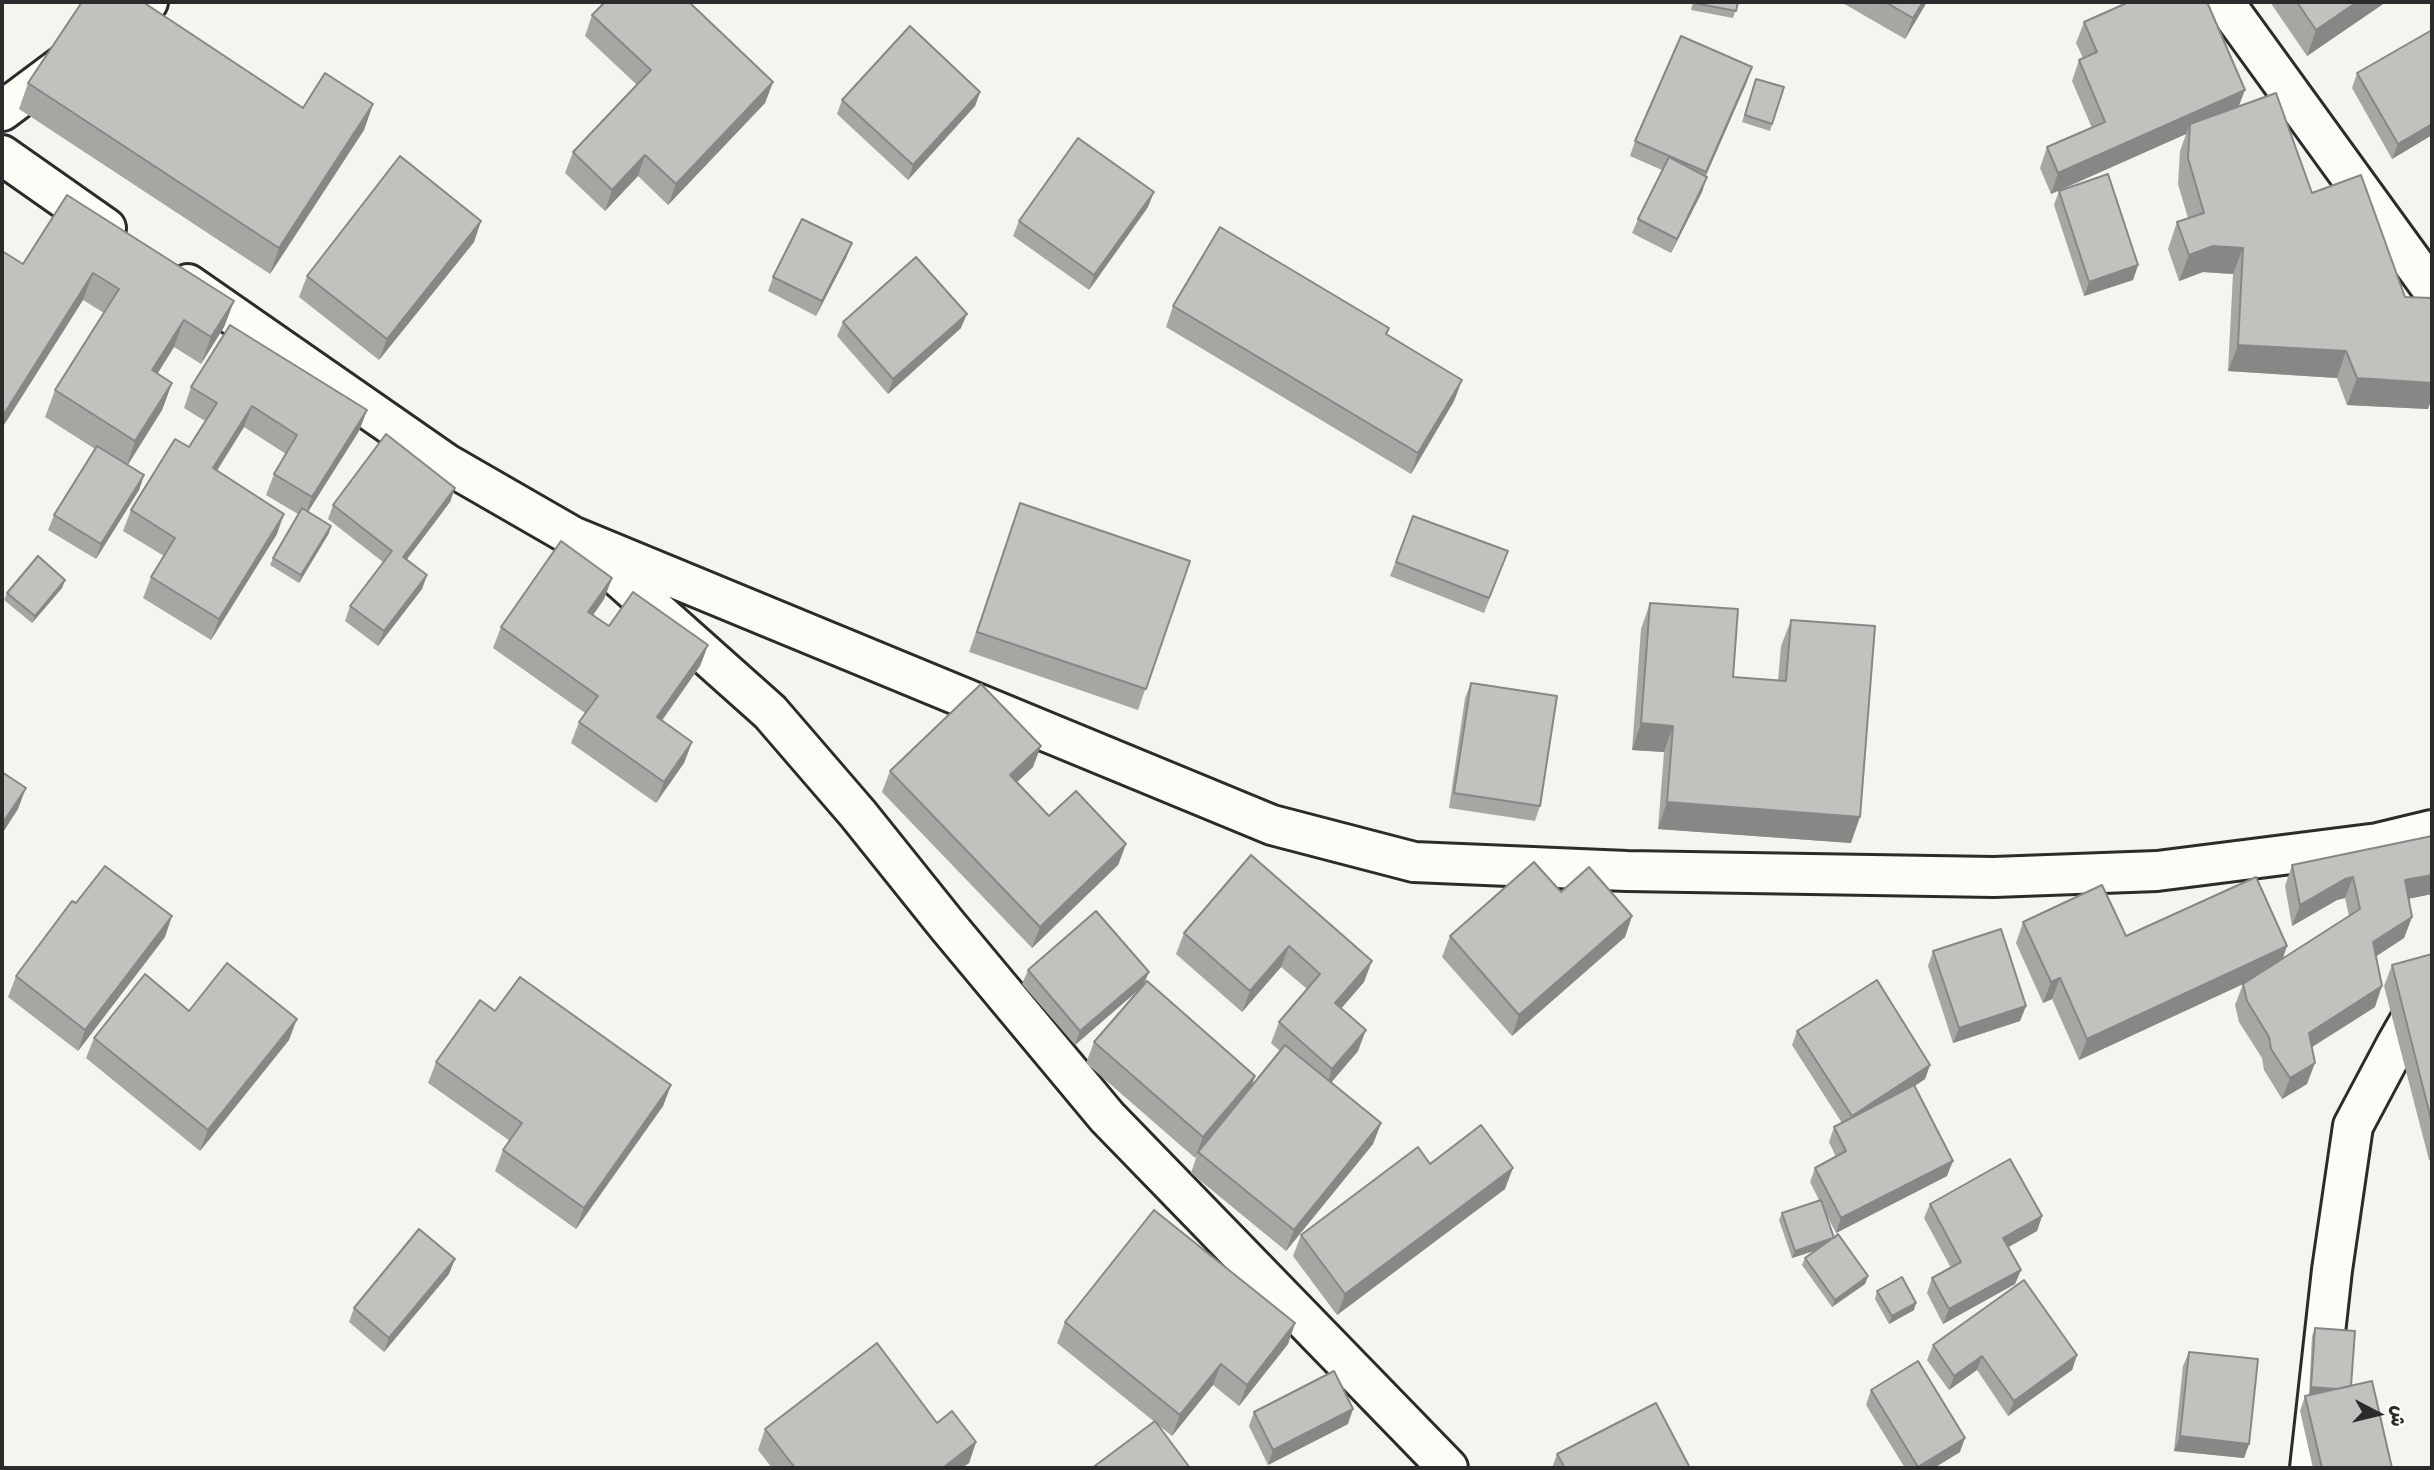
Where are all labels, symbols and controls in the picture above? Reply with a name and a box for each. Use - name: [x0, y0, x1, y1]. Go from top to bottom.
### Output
- north arrow: [2343, 1379, 2413, 1449]
- text: ش: [2385, 1405, 2413, 1429]

